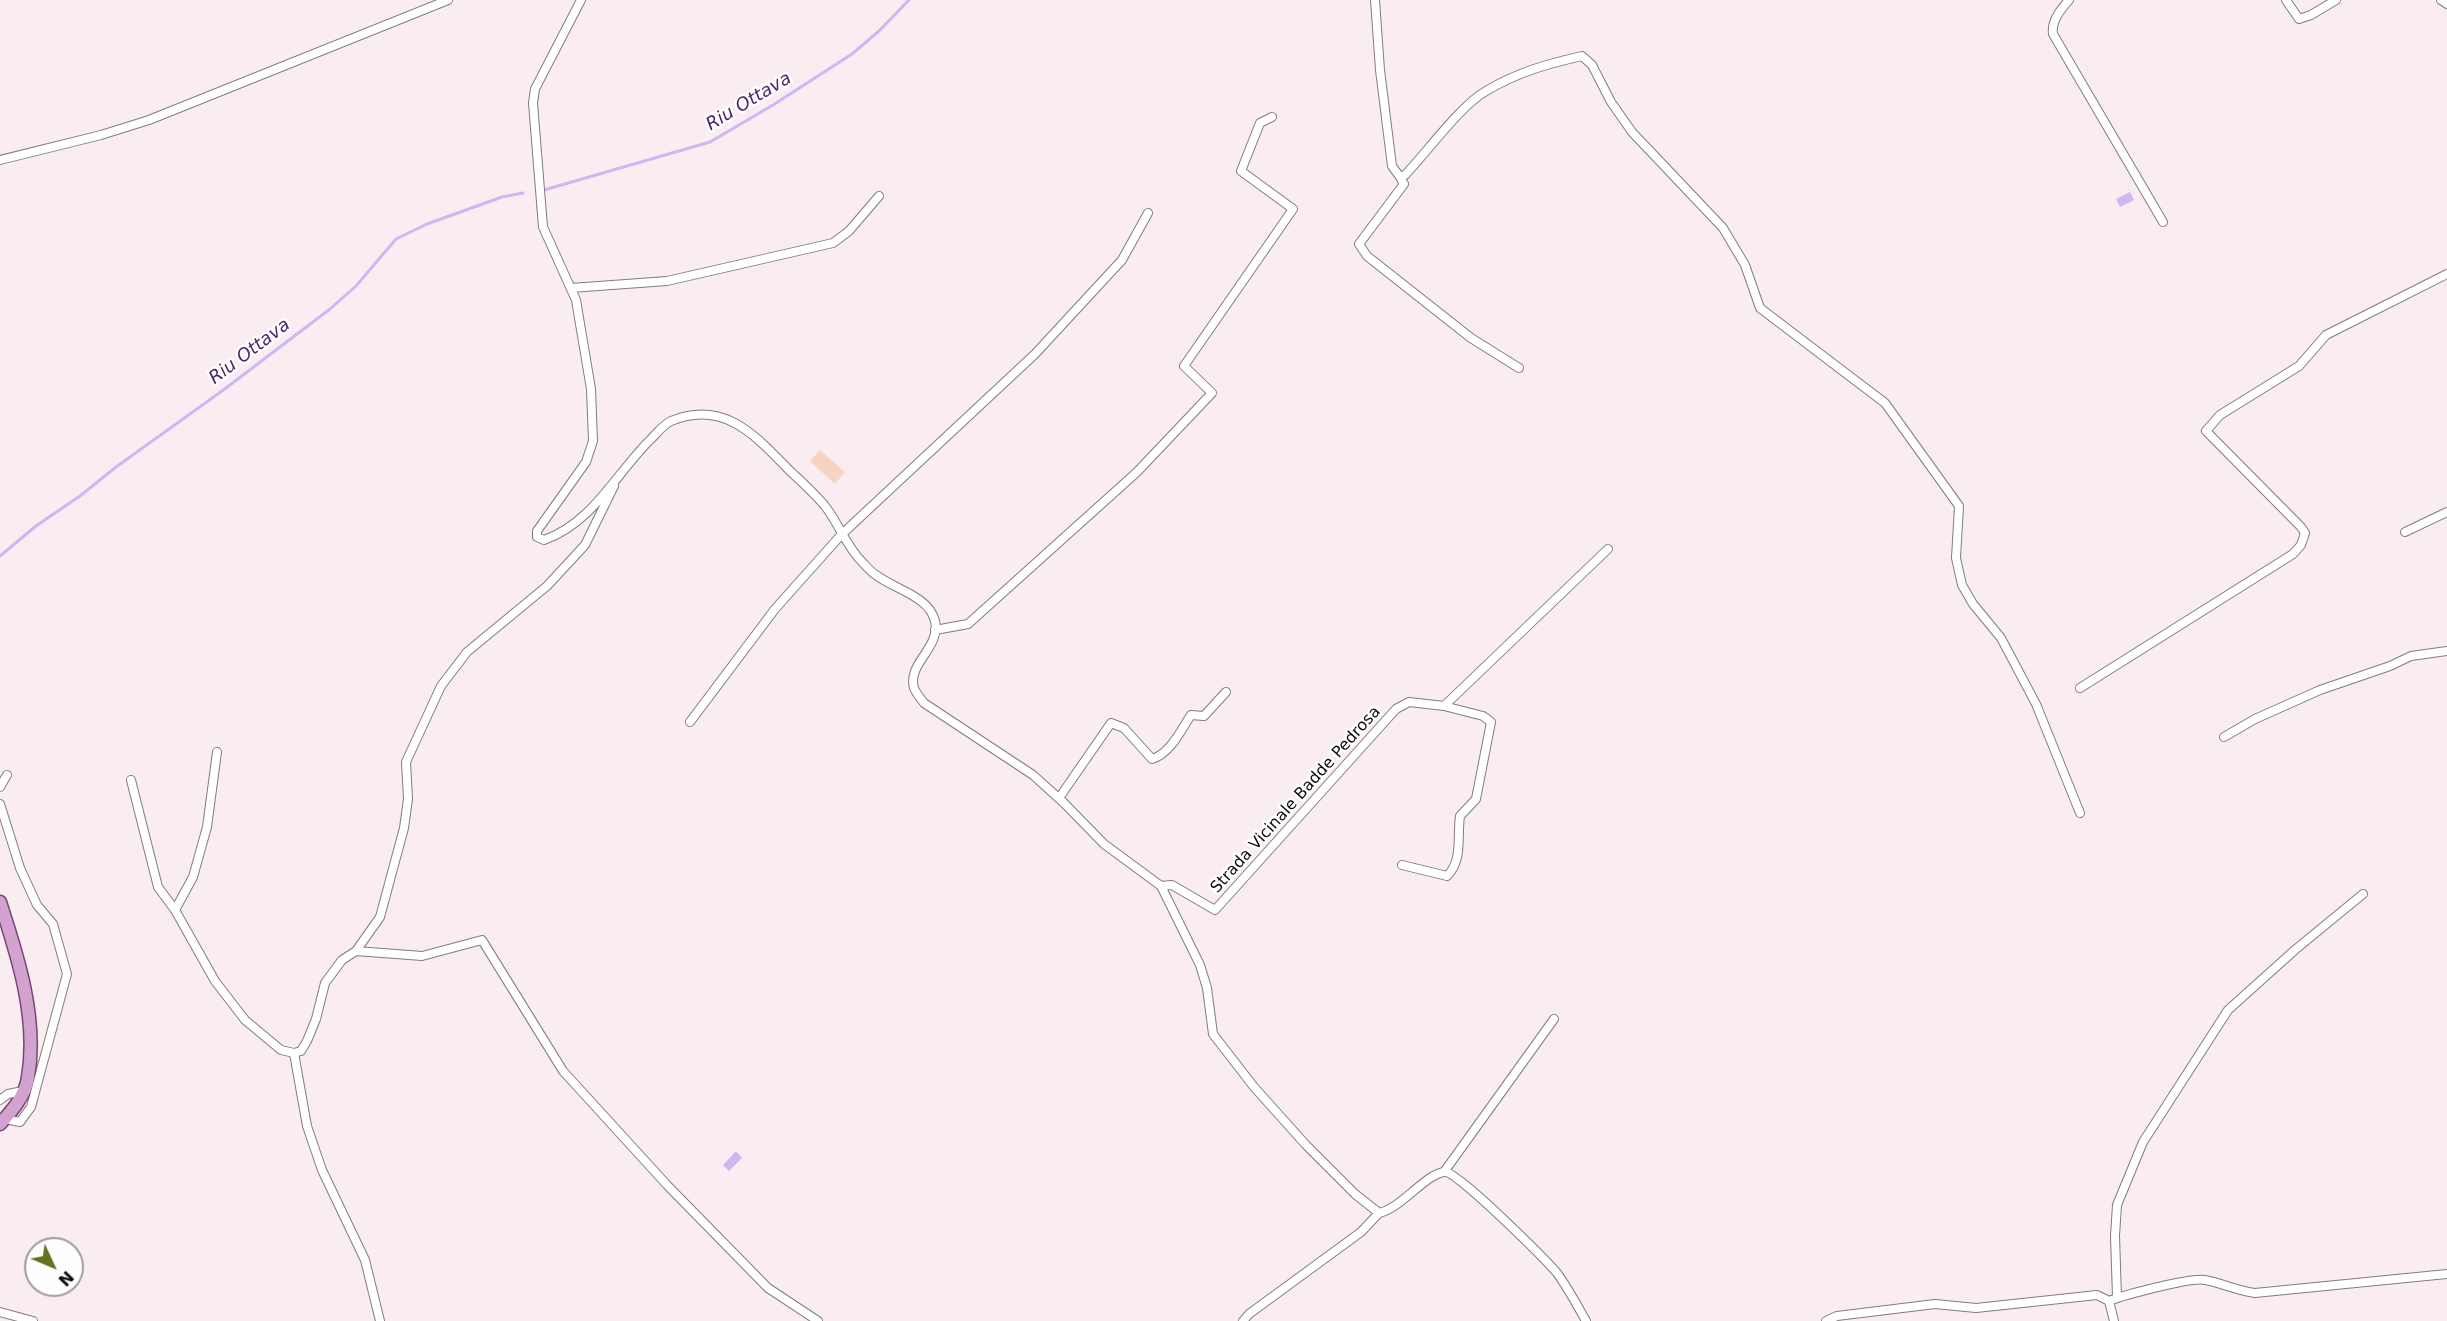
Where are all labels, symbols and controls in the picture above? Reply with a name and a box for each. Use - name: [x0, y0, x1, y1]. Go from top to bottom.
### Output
- water label: Riu Ottava: [702, 68, 796, 136]
- water label: Riu Ottava: [205, 315, 295, 389]
- street label: Strada Vicinale Badde Pedrosa: [1207, 703, 1385, 897]
- north arrow: [24, 1237, 84, 1297]
- text: N: [54, 1267, 77, 1290]

